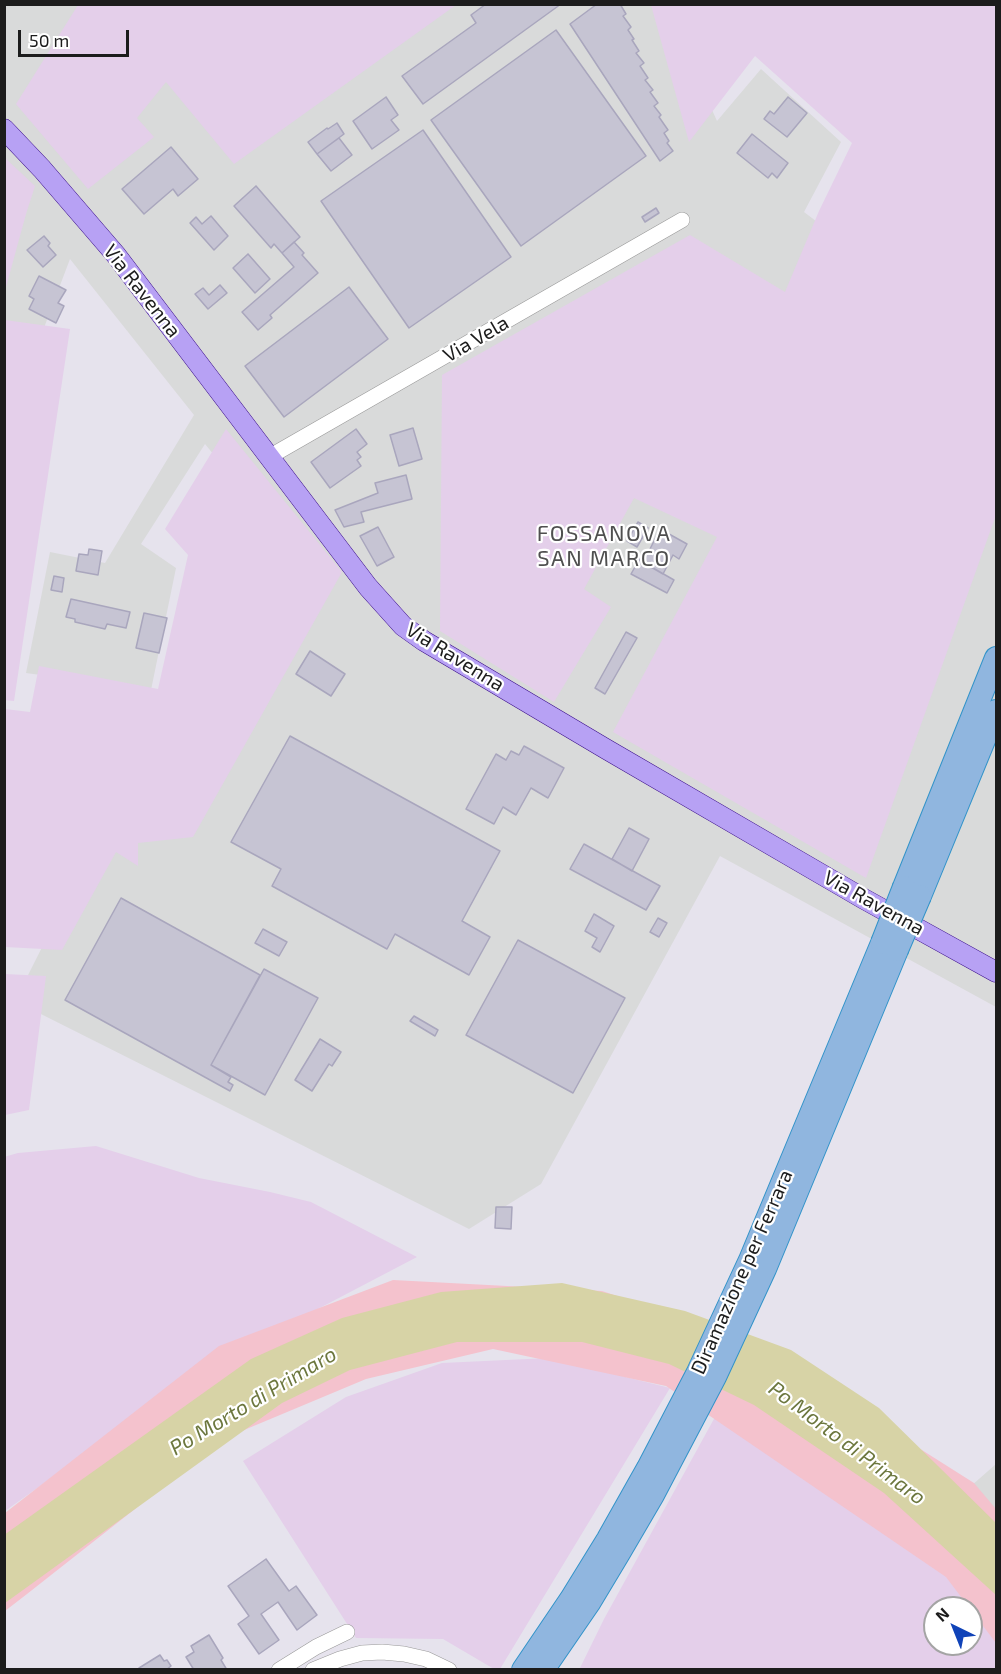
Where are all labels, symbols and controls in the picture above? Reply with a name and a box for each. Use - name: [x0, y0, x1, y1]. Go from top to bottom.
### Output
- scale bar: [21, 18, 132, 56]
- text: 50 m: [29, 29, 69, 51]
- street label: Via Ravenna: [98, 240, 186, 342]
- street label: Via Vela: [439, 311, 513, 367]
- district label: FOSSANOVA SAN MARCO: [537, 521, 671, 572]
- street label: Via Ravenna: [401, 617, 509, 697]
- street label: Via Ravenna: [819, 866, 929, 940]
- street label: Diramazione per Ferrara: [686, 1166, 798, 1378]
- water label: Po Morto di Primaro: [165, 1341, 341, 1461]
- water label: Po Morto di Primaro: [764, 1376, 930, 1510]
- north arrow: [923, 1596, 983, 1656]
- text: N: [931, 1603, 952, 1625]

